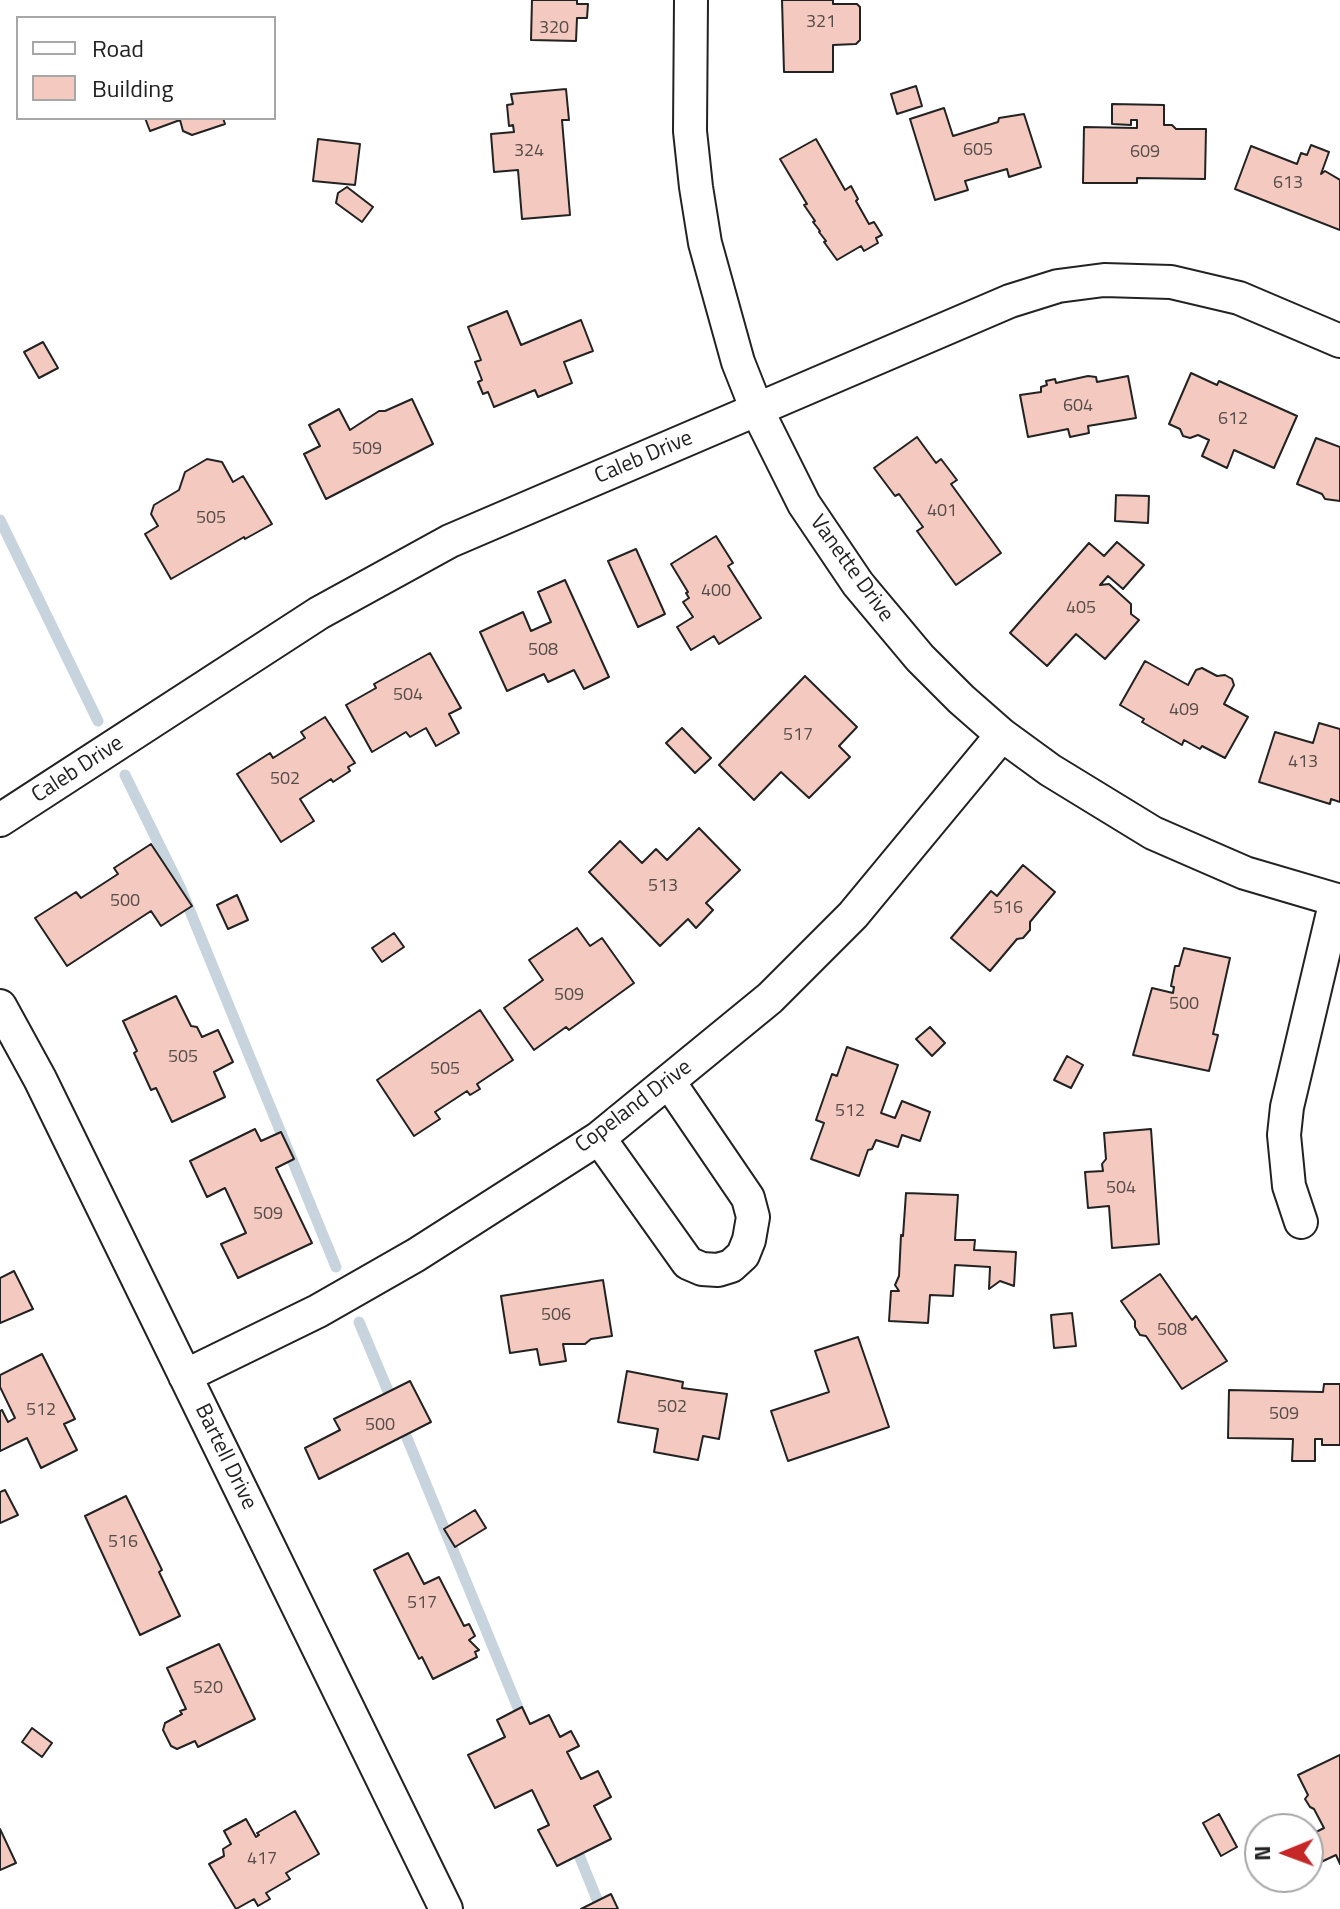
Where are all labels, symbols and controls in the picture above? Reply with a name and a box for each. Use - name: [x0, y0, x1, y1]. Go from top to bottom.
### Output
- house number: 321: [806, 12, 836, 34]
- legend: [16, 16, 276, 120]
- house number: 320: [539, 18, 569, 40]
- text: Road: [92, 30, 144, 66]
- text: Building: [92, 70, 174, 106]
- house number: 605: [963, 140, 993, 162]
- house number: 324: [514, 141, 544, 163]
- house number: 609: [1130, 142, 1160, 164]
- house number: 613: [1273, 173, 1303, 195]
- house number: 604: [1063, 396, 1093, 418]
- house number: 612: [1218, 409, 1248, 431]
- street label: Caleb Drive: [591, 426, 697, 490]
- house number: 509: [352, 439, 382, 461]
- house number: 401: [927, 501, 957, 523]
- house number: 505: [196, 508, 226, 530]
- street label: Vanette Drive: [803, 510, 899, 628]
- house number: 400: [701, 581, 731, 603]
- house number: 405: [1066, 598, 1096, 620]
- house number: 508: [528, 640, 558, 662]
- house number: 504: [393, 685, 423, 707]
- house number: 409: [1169, 700, 1199, 722]
- house number: 517: [783, 725, 813, 747]
- street label: Caleb Drive: [27, 731, 129, 809]
- house number: 413: [1288, 752, 1318, 774]
- house number: 502: [270, 769, 300, 791]
- house number: 513: [648, 876, 678, 898]
- house number: 500: [110, 891, 140, 913]
- house number: 516: [993, 898, 1023, 920]
- house number: 509: [554, 985, 584, 1007]
- house number: 500: [1169, 994, 1199, 1016]
- house number: 505: [168, 1047, 198, 1069]
- street label: Copeland Drive: [571, 1055, 697, 1159]
- house number: 505: [430, 1059, 460, 1081]
- house number: 512: [835, 1101, 865, 1123]
- house number: 504: [1106, 1178, 1136, 1200]
- house number: 509: [253, 1204, 283, 1226]
- house number: 506: [541, 1305, 571, 1327]
- house number: 508: [1157, 1320, 1187, 1342]
- house number: 502: [657, 1397, 687, 1419]
- house number: 512: [26, 1400, 56, 1422]
- street label: Bartell Drive: [188, 1400, 262, 1514]
- house number: 509: [1269, 1404, 1299, 1426]
- house number: 500: [365, 1415, 395, 1437]
- house number: 516: [108, 1532, 138, 1554]
- house number: 517: [407, 1593, 437, 1615]
- house number: 520: [193, 1678, 223, 1700]
- north arrow: [1244, 1813, 1324, 1893]
- text: N: [1245, 1845, 1279, 1861]
- house number: 417: [247, 1849, 277, 1871]

